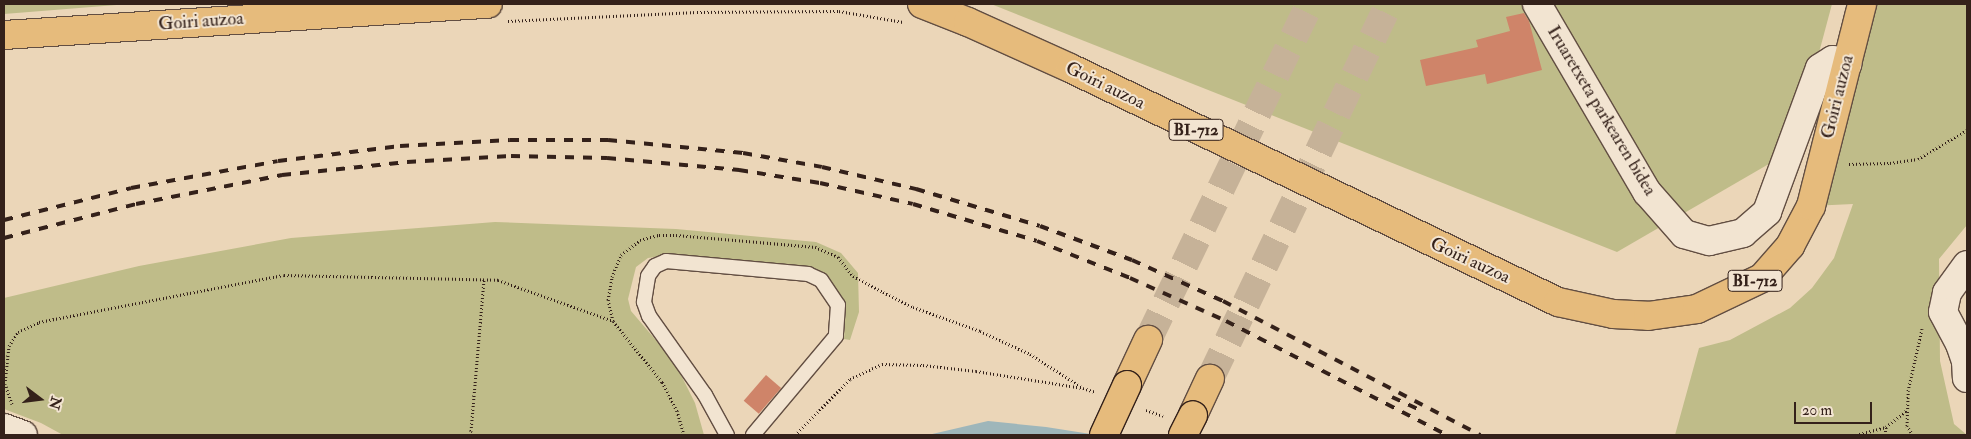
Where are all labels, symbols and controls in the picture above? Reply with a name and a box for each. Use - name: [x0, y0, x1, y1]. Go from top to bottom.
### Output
- street label: Goiri auzoa: [158, 8, 244, 36]
- street label: Iruaretxeta parkearen bidea: [1542, 22, 1660, 200]
- street label: Goiri auzoa: [1817, 53, 1859, 141]
- street label: Goiri auzoa: [1062, 58, 1148, 114]
- road number: BI-712: [1168, 116, 1224, 144]
- street label: Goiri auzoa: [1427, 233, 1513, 289]
- road number: BI-712: [1728, 268, 1782, 294]
- north arrow: [15, 374, 65, 424]
- scale bar: [1796, 392, 1874, 424]
- text: N: [45, 395, 65, 411]
- text: 20 m: [1802, 401, 1832, 420]

